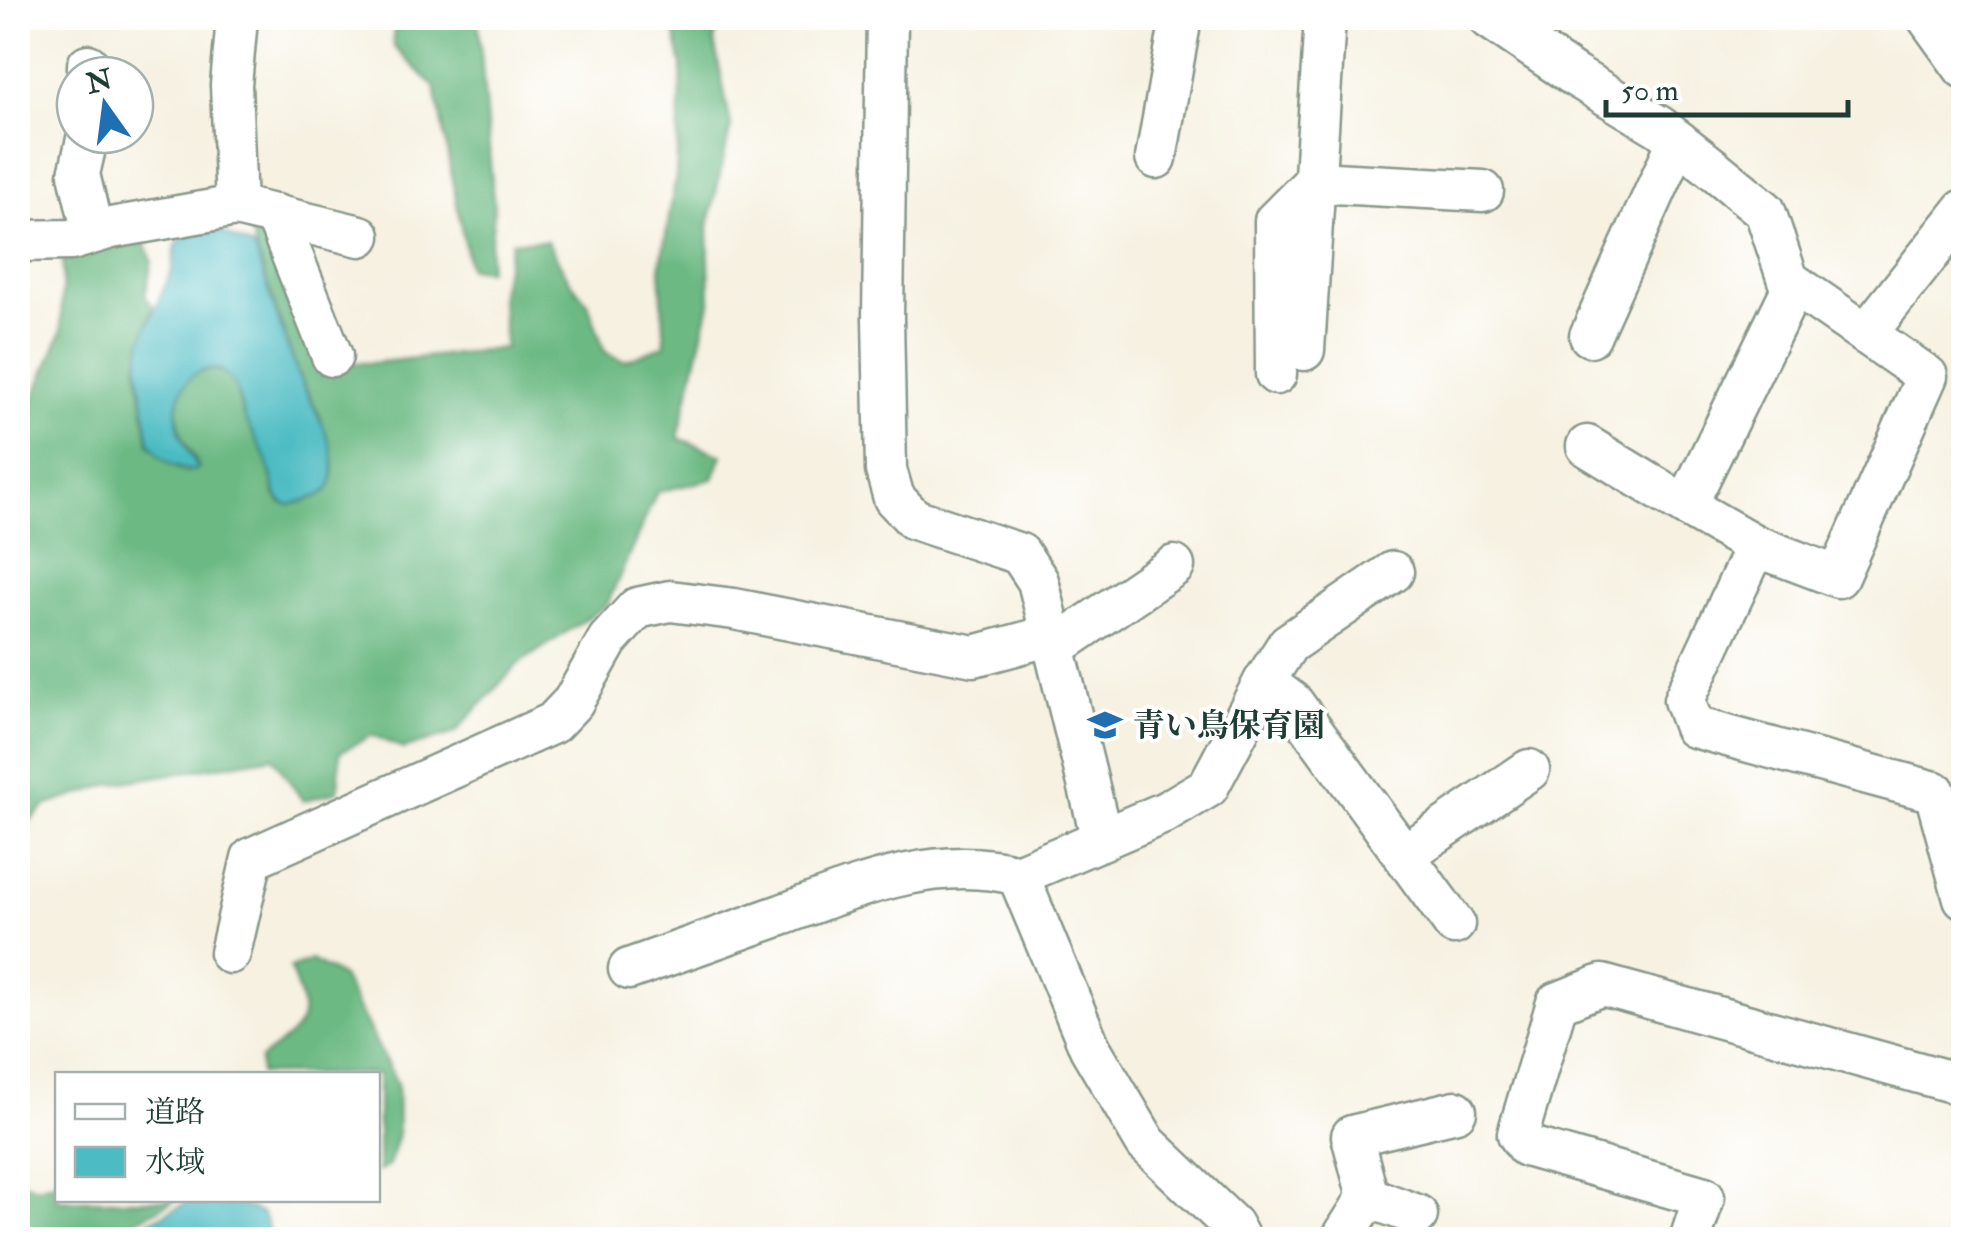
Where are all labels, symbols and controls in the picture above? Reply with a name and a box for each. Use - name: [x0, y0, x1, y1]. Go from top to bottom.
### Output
- north arrow: [55, 55, 155, 155]
- scale bar: [1606, 55, 1848, 117]
- text: N: [82, 62, 117, 102]
- text: 50 m: [1621, 72, 1679, 109]
- school or university icon: 青い鳥保育園: [1086, 706, 1124, 744]
- place label: 青い鳥保育園: [1133, 706, 1325, 746]
- legend: [55, 1072, 380, 1202]
- text: 道路: [145, 1094, 205, 1131]
- text: 水域: [145, 1144, 205, 1181]

